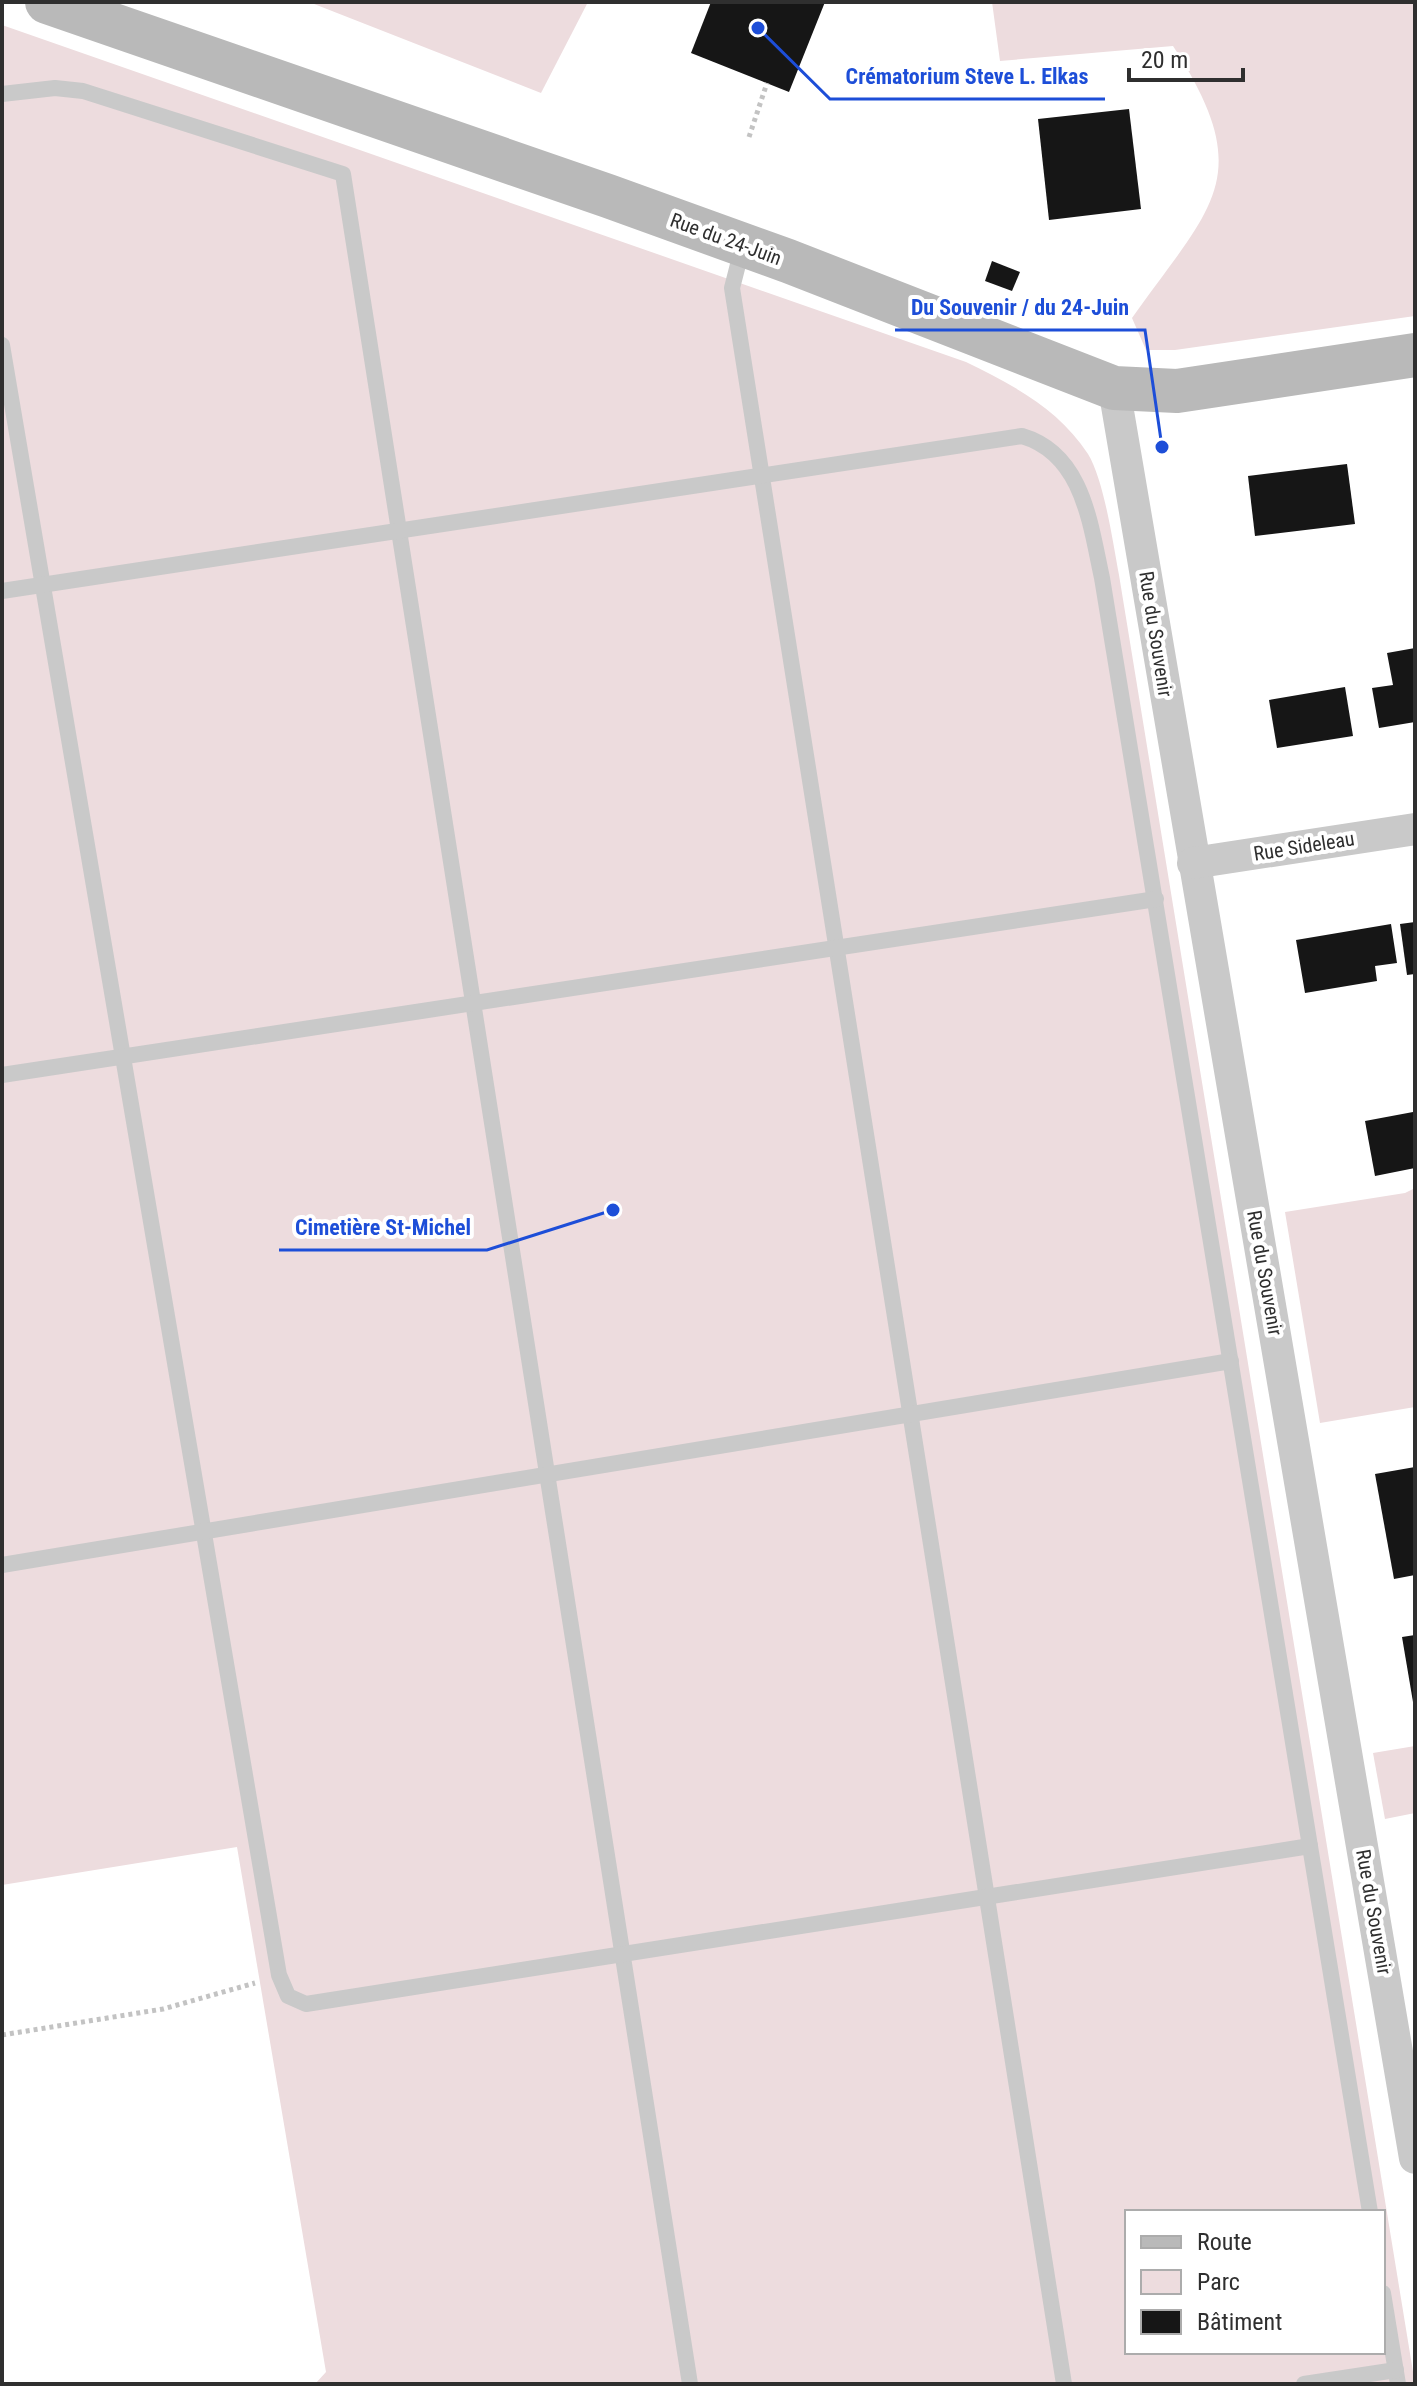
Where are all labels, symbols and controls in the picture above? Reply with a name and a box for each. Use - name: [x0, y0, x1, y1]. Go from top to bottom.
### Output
- scale bar: [1129, 32, 1243, 82]
- text: 20 m: [1141, 46, 1188, 74]
- callout: Crématorium Steve L. Elkas: [830, 53, 1105, 99]
- text: Crématorium Steve L. Elkas: [846, 64, 1088, 89]
- street label: Rue du 24-Juin: [667, 208, 785, 270]
- callout: Du Souvenir / du 24-Juin: [895, 284, 1145, 330]
- text: Du Souvenir / du 24-Juin: [911, 295, 1129, 320]
- street label: Rue du Souvenir: [1134, 570, 1178, 698]
- street label: Rue Sideleau: [1252, 826, 1356, 866]
- callout: Cimetière St-Michel: [279, 1204, 487, 1250]
- street label: Rue du Souvenir: [1242, 1209, 1288, 1337]
- text: Cimetière St-Michel: [295, 1215, 471, 1240]
- street label: Rue du Souvenir: [1351, 1848, 1397, 1976]
- legend: [1125, 2210, 1385, 2354]
- text: Route: [1197, 2228, 1252, 2256]
- text: Parc: [1197, 2268, 1240, 2296]
- text: Bâtiment: [1197, 2308, 1282, 2336]

